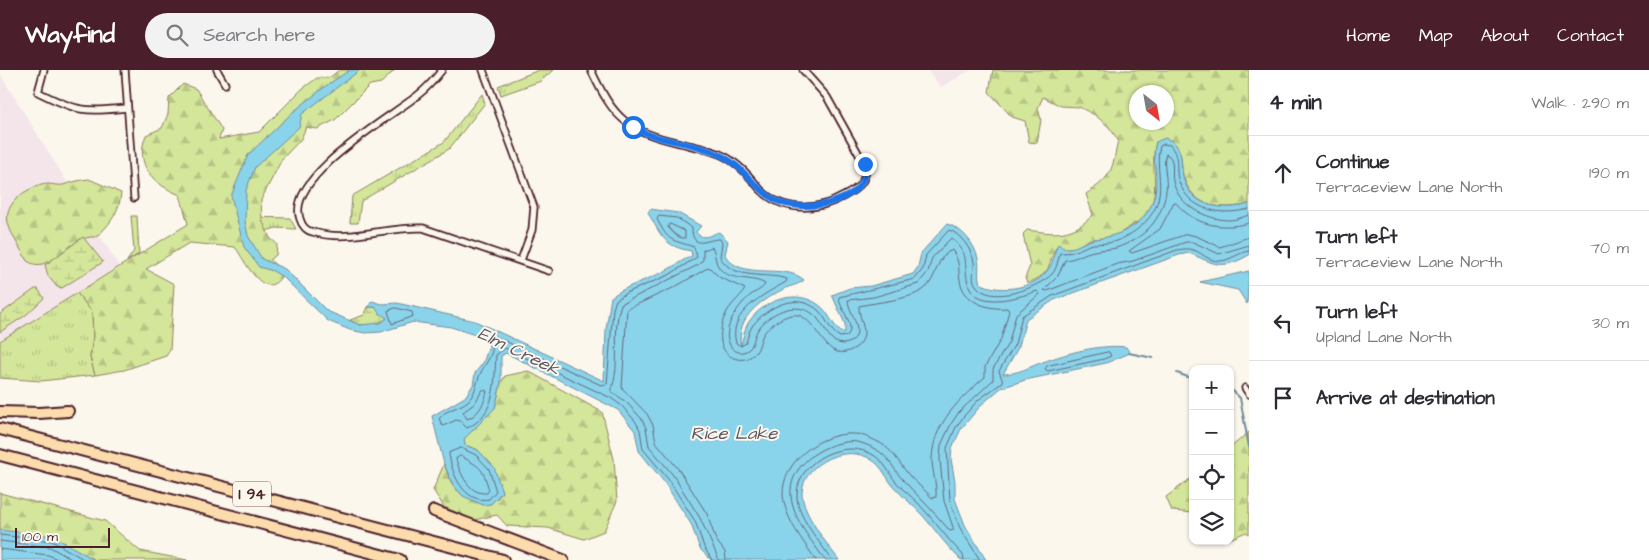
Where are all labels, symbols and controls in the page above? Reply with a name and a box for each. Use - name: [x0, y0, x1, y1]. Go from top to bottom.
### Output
- search box: [145, 13, 495, 58]
- text: Wayfind: [25, 18, 115, 52]
- icon: search: [163, 21, 191, 49]
- text: Search here: [203, 22, 315, 49]
- text: Home: [1346, 23, 1391, 48]
- text: Map: [1419, 23, 1453, 48]
- text: About: [1481, 23, 1529, 48]
- text: Contact: [1557, 23, 1624, 48]
- north arrow: [1129, 85, 1174, 130]
- text: 4 min: [1269, 88, 1322, 117]
- text: Walk · 290 m: [1531, 92, 1629, 114]
- route start: [622, 116, 645, 139]
- text: Continue: [1316, 149, 1390, 176]
- route end: [854, 153, 877, 176]
- icon: ahead: [1269, 159, 1297, 187]
- text: 190 m: [1589, 162, 1629, 184]
- text: Terraceview Lane North: [1316, 176, 1502, 198]
- text: Turn left: [1316, 224, 1397, 251]
- icon: left: [1269, 234, 1297, 262]
- text: 70 m: [1590, 237, 1629, 259]
- text: Terraceview Lane North: [1316, 251, 1502, 273]
- text: Turn left: [1316, 299, 1397, 326]
- icon: left: [1269, 309, 1297, 337]
- text: 30 m: [1592, 312, 1629, 334]
- water label: Elm Creek: [474, 321, 565, 382]
- text: Upland Lane North: [1316, 326, 1452, 348]
- map controls: [1189, 365, 1234, 545]
- button: +: [1189, 365, 1234, 410]
- icon: arrive: [1269, 384, 1297, 412]
- text: Arrive at destination: [1316, 385, 1495, 412]
- button: −: [1189, 410, 1234, 455]
- water label: Rice Lake: [691, 421, 778, 446]
- button: locate: [1189, 455, 1234, 500]
- road number: I 94: [233, 482, 271, 506]
- button: layers: [1189, 500, 1234, 545]
- scale bar: [15, 525, 110, 548]
- text: 100 m: [22, 527, 58, 547]

